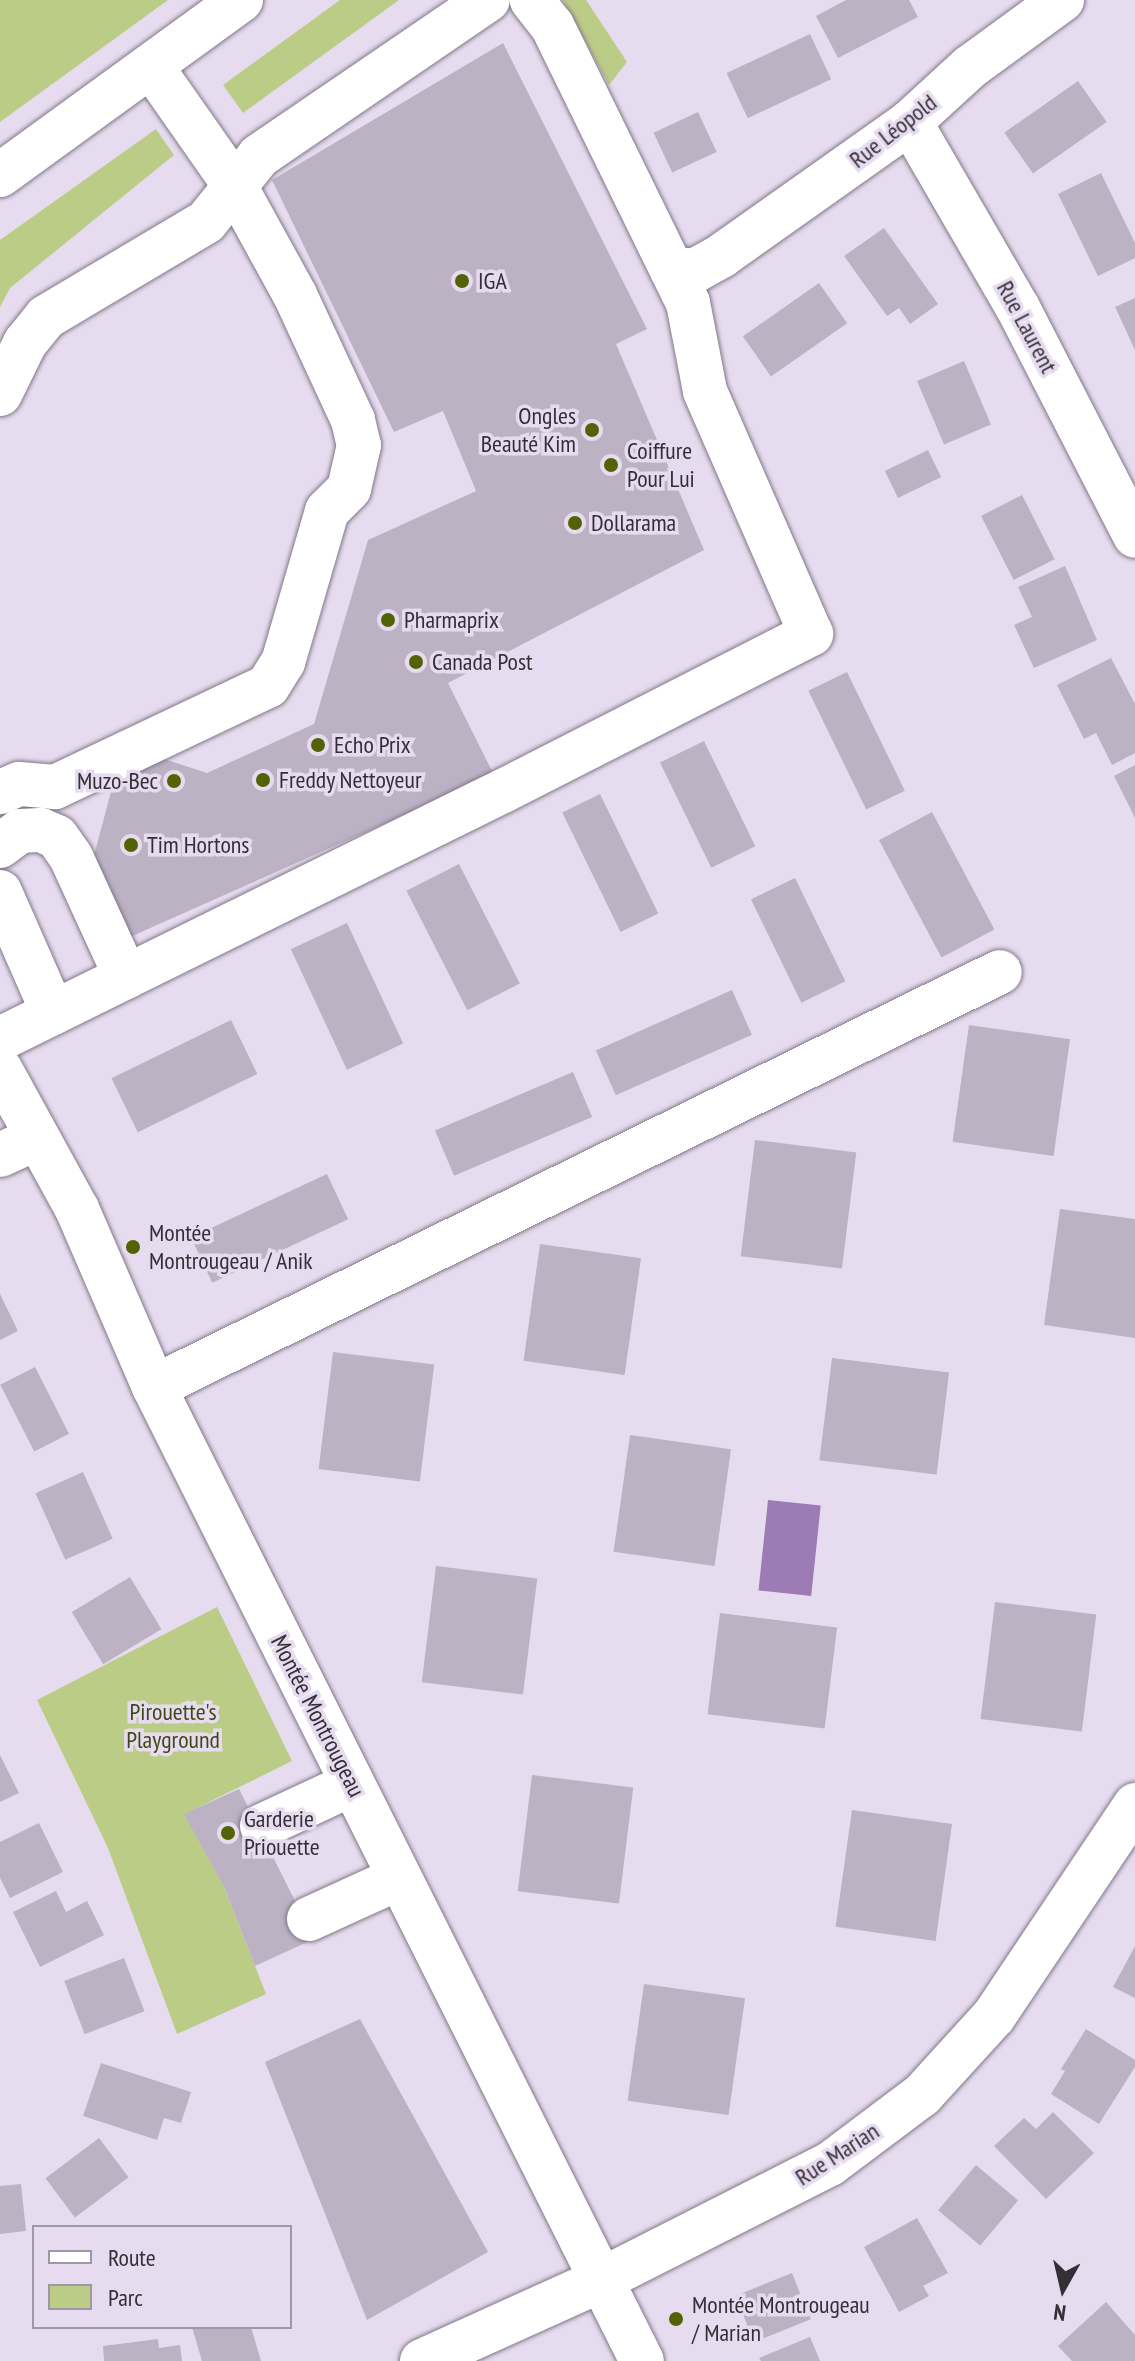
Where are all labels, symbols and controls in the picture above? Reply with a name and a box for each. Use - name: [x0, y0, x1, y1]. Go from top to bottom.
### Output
- street label: Rue Léopold: [844, 88, 942, 174]
- place label: IGA: [478, 267, 507, 295]
- marker: IGA: [453, 272, 471, 290]
- street label: Rue Laurent: [991, 276, 1063, 378]
- place label: Ongles Beauté Kim: [481, 402, 576, 458]
- marker: Ongles Beauté Kim: [583, 421, 601, 439]
- place label: Coiffure Pour Lui: [627, 437, 695, 493]
- marker: Coiffure Pour Lui: [602, 456, 620, 474]
- place label: Dollarama: [591, 509, 676, 537]
- marker: Dollarama: [566, 514, 584, 532]
- place label: Pharmaprix: [404, 606, 499, 634]
- marker: Pharmaprix: [379, 611, 397, 629]
- place label: Canada Post: [432, 648, 533, 676]
- marker: Canada Post: [407, 653, 425, 671]
- place label: Echo Prix: [334, 731, 411, 759]
- marker: Echo Prix: [309, 736, 327, 754]
- place label: Freddy Nettoyeur: [279, 766, 422, 794]
- place label: Muzo-Bec: [77, 767, 158, 795]
- marker: Freddy Nettoyeur: [254, 771, 272, 789]
- marker: Muzo-Bec: [165, 772, 183, 790]
- place label: Tim Hortons: [147, 831, 249, 859]
- marker: Tim Hortons: [122, 836, 140, 854]
- place label: Montée Montrougeau / Anik: [149, 1219, 313, 1275]
- marker: Montée Montrougeau / Anik: [124, 1238, 142, 1256]
- street label: Montée Montrougeau: [265, 1630, 371, 1802]
- park label: Pirouette's Playground: [126, 1698, 220, 1754]
- place label: Garderie Priouette: [244, 1805, 320, 1861]
- marker: Garderie Priouette: [219, 1824, 237, 1842]
- street label: Rue Marian: [790, 2116, 884, 2192]
- legend: [32, 2225, 292, 2329]
- text: Route: [108, 2242, 156, 2273]
- north arrow: [1023, 2249, 1103, 2329]
- text: Parc: [108, 2282, 143, 2313]
- place label: Montée Montrougeau / Marian: [692, 2291, 870, 2347]
- text: N: [1052, 2298, 1068, 2327]
- marker: Montée Montrougeau / Marian: [667, 2310, 685, 2328]

